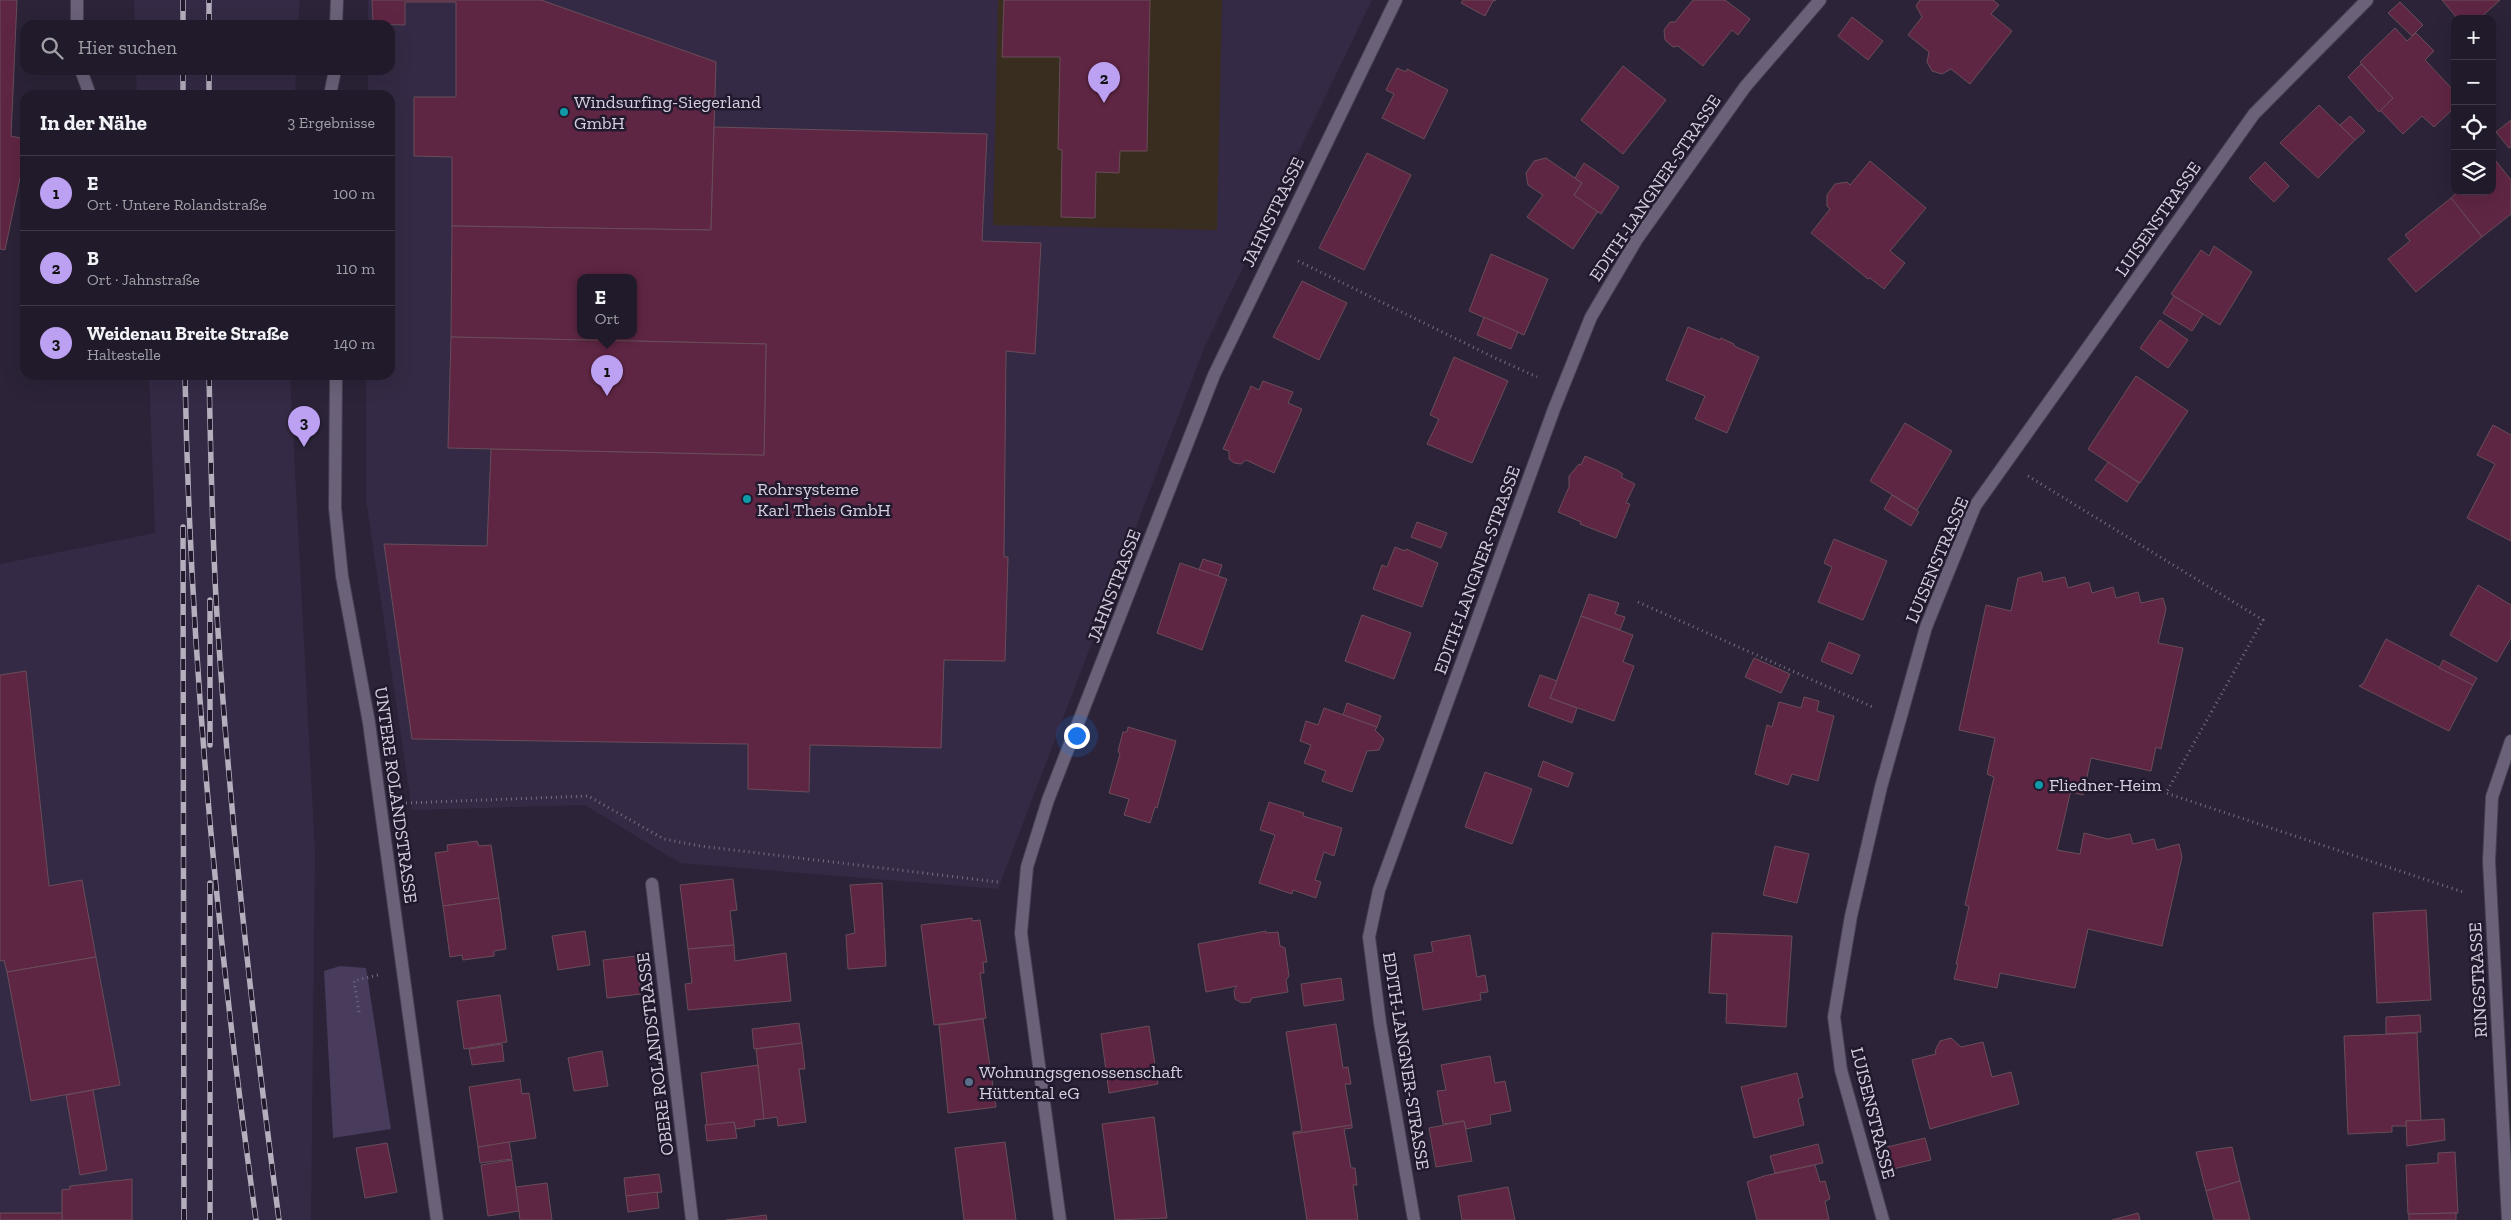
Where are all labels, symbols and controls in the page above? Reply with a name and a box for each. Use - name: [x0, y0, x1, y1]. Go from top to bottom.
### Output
- map controls: [2451, 15, 2496, 195]
- button: +: [2451, 15, 2496, 60]
- search box: [20, 20, 395, 75]
- icon: search: [38, 34, 66, 62]
- text: Hier suchen: [78, 36, 177, 59]
- button: −: [2451, 60, 2496, 105]
- pin: 2: [1088, 62, 1120, 103]
- place label: Windsurfing-Siegerland GmbH: [574, 91, 761, 134]
- street label: EDITH-LANGNER-STRASSE: [1584, 91, 1726, 285]
- button: locate: [2451, 105, 2496, 150]
- marker: Windsurfing-Siegerland GmbH: [558, 106, 570, 118]
- text: In der Nähe: [40, 110, 147, 135]
- text: 3 Ergebnisse: [287, 113, 375, 132]
- button: layers: [2451, 150, 2496, 195]
- street label: JAHNSTRASSE: [1237, 154, 1309, 270]
- street label: LUISENSTRASSE: [2110, 157, 2206, 281]
- text: E: [87, 172, 98, 195]
- text: 1: [53, 184, 59, 203]
- text: 100 m: [333, 184, 375, 203]
- text: Ort · Untere Rolandstraße: [87, 195, 267, 214]
- text: B: [87, 247, 99, 270]
- text: 2: [52, 259, 60, 278]
- text: 110 m: [336, 259, 375, 278]
- text: Ort · Jahnstraße: [87, 270, 200, 289]
- popup: [577, 274, 637, 339]
- text: E: [595, 286, 606, 309]
- text: Ort: [595, 309, 619, 328]
- text: Weidenau Breite Straße: [87, 322, 289, 345]
- text: 3: [52, 334, 60, 353]
- text: 140 m: [334, 334, 375, 353]
- text: Haltestelle: [87, 345, 161, 364]
- pin: 1: [591, 355, 623, 396]
- pin: 3: [288, 406, 320, 447]
- street label: EDITH-LANGNER-STRASSE: [1429, 463, 1525, 677]
- place label: Rohrsysteme Karl Theis GmbH: [757, 478, 891, 521]
- marker: Rohrsysteme Karl Theis GmbH: [741, 493, 753, 505]
- street label: LUISENSTRASSE: [1901, 494, 1973, 626]
- street label: JAHNSTRASSE: [1082, 526, 1146, 646]
- street label: UNTERE ROLANDSTRASSE: [370, 685, 422, 905]
- your location: [1064, 723, 1090, 749]
- place label: Fliedner-Heim: [2049, 774, 2162, 796]
- marker: Fliedner-Heim: [2033, 779, 2045, 791]
- street label: RINGSTRASSE: [2464, 922, 2492, 1038]
- street label: OBERE ROLANDSTRASSE: [632, 951, 678, 1157]
- street label: EDITH-LANGNER-STRASSE: [1378, 951, 1434, 1171]
- street label: LUISENSTRASSE: [1846, 1045, 1900, 1181]
- place label: Wohnungsgenossenschaft Hüttental eG: [979, 1061, 1183, 1104]
- marker: Wohnungsgenossenschaft Hüttental eG: [963, 1076, 975, 1088]

